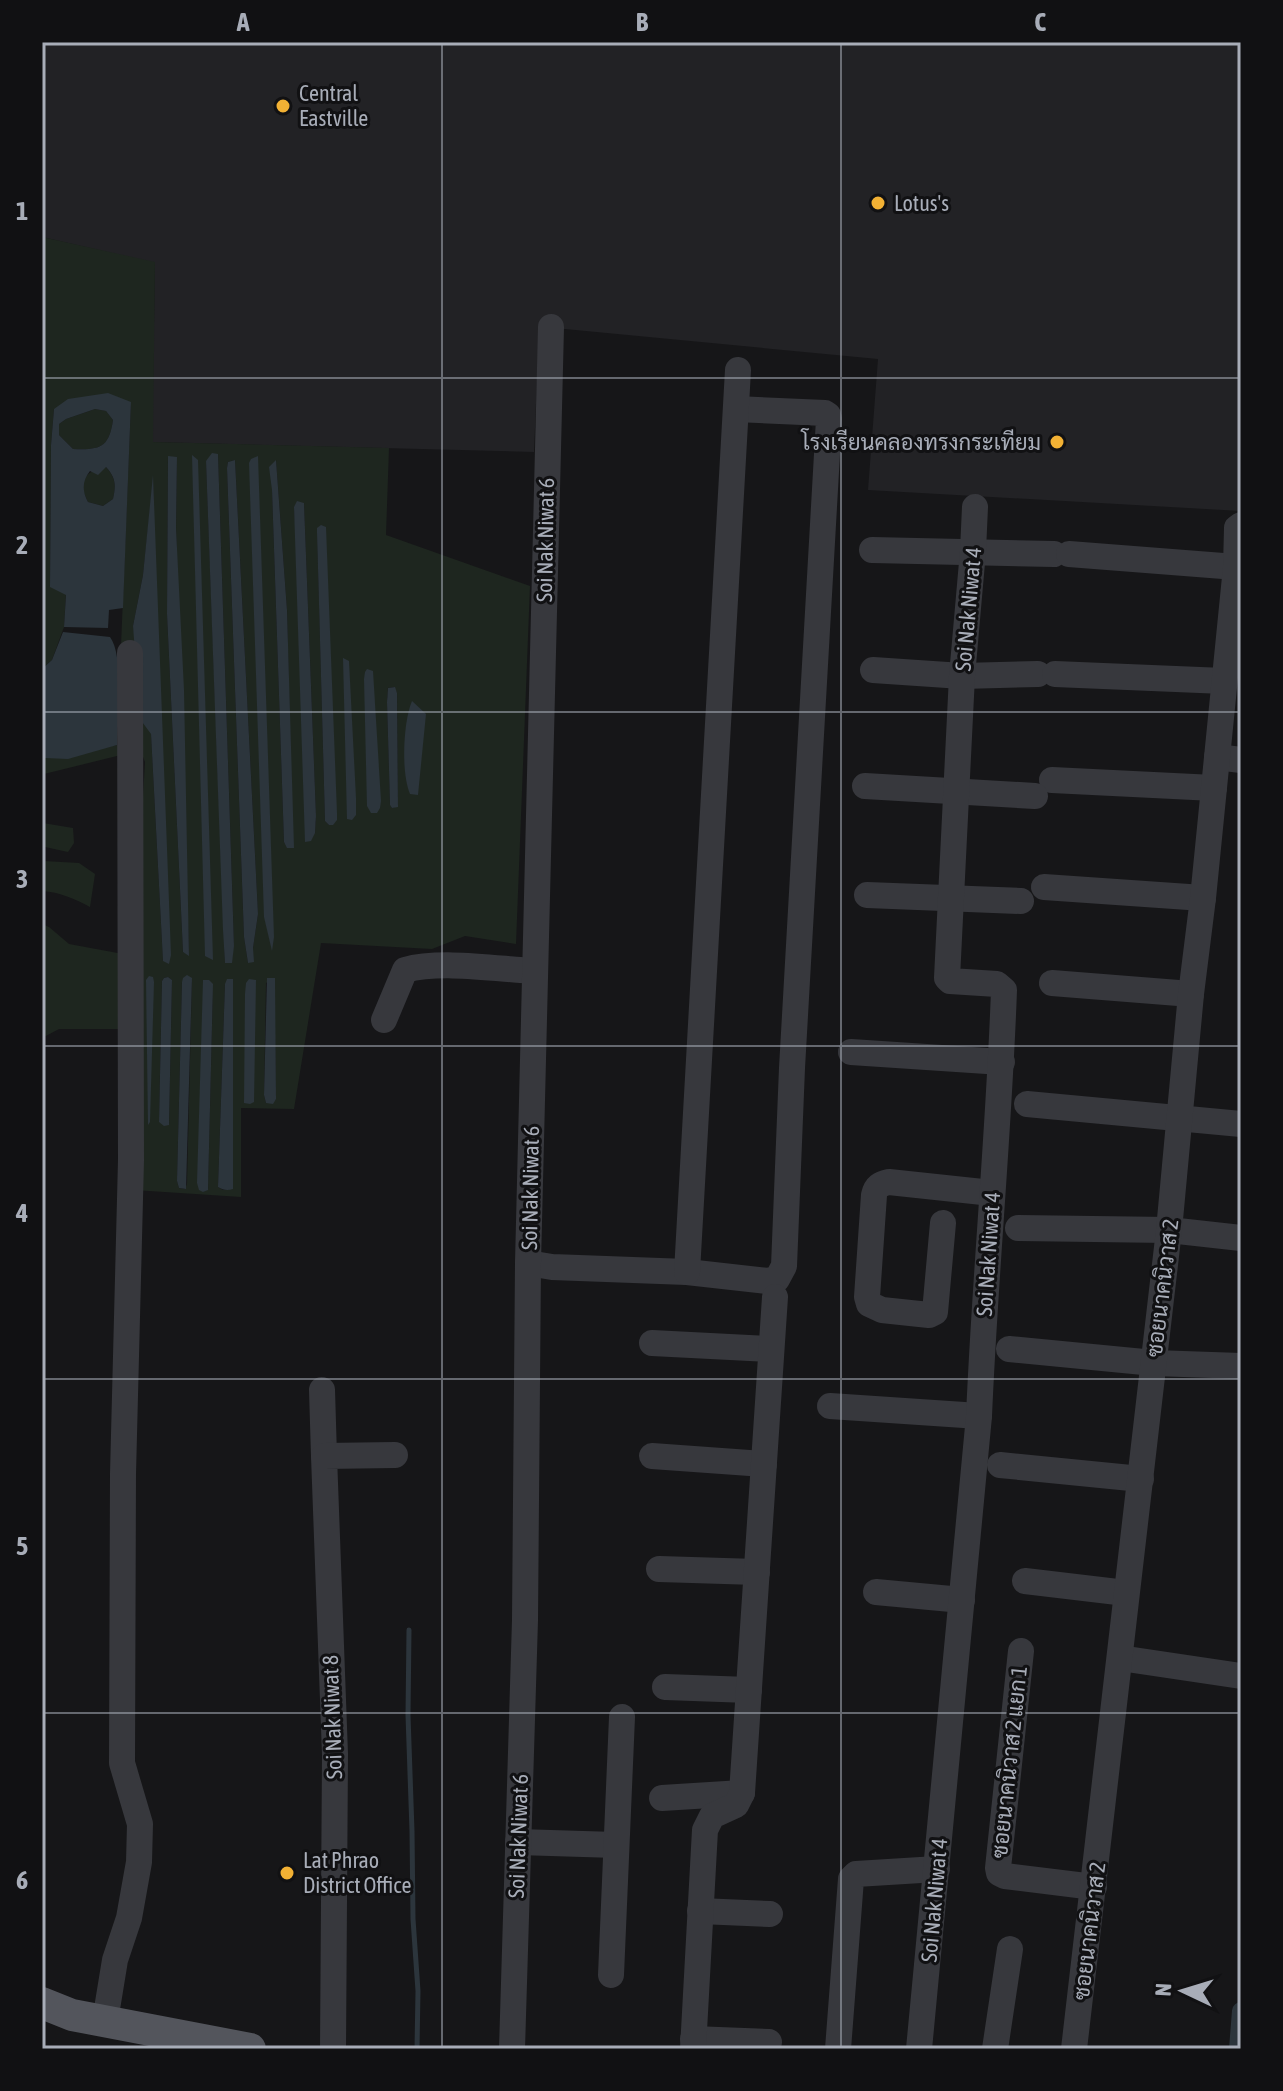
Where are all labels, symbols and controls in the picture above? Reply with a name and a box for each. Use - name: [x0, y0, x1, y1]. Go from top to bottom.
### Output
- text: A: [236, 7, 250, 37]
- text: B: [636, 7, 649, 37]
- text: C: [1034, 7, 1046, 37]
- place label: Central Eastville: [299, 80, 368, 131]
- marker: Central Eastville: [274, 97, 292, 115]
- place label: Lotus's: [894, 190, 949, 216]
- marker: Lotus's: [869, 194, 887, 212]
- text: 1: [16, 196, 28, 226]
- place label: โรงเรียนคลองทรงกระเทียม: [801, 428, 1041, 455]
- marker: โรงเรียนคลองทรงกระเทียม: [1048, 433, 1066, 451]
- street label: Soi Nak Niwat 6: [531, 478, 559, 602]
- text: 2: [16, 530, 28, 560]
- street label: Soi Nak Niwat 4: [950, 546, 986, 672]
- text: 3: [16, 864, 28, 894]
- street label: Soi Nak Niwat 6: [516, 1126, 544, 1250]
- street label: Soi Nak Niwat 4: [971, 1191, 1005, 1317]
- text: 4: [15, 1198, 28, 1228]
- street label: ซอยนาคนิวาส 2: [1141, 1217, 1183, 1359]
- text: 5: [16, 1531, 28, 1561]
- street label: Soi Nak Niwat 8: [317, 1654, 347, 1780]
- street label: ซอยนาคนิวาส 2 แยก 1: [986, 1664, 1032, 1860]
- street label: Soi Nak Niwat 6: [503, 1773, 533, 1899]
- street label: Soi Nak Niwat 4: [916, 1837, 952, 1963]
- place label: Lat Phrao District Office: [303, 1847, 411, 1898]
- street label: ซอยนาคนิวาส 2: [1068, 1860, 1110, 2002]
- marker: Lat Phrao District Office: [278, 1864, 296, 1882]
- text: 6: [16, 1865, 28, 1895]
- north arrow: [1143, 1951, 1223, 2031]
- text: N: [1150, 1982, 1176, 1997]

